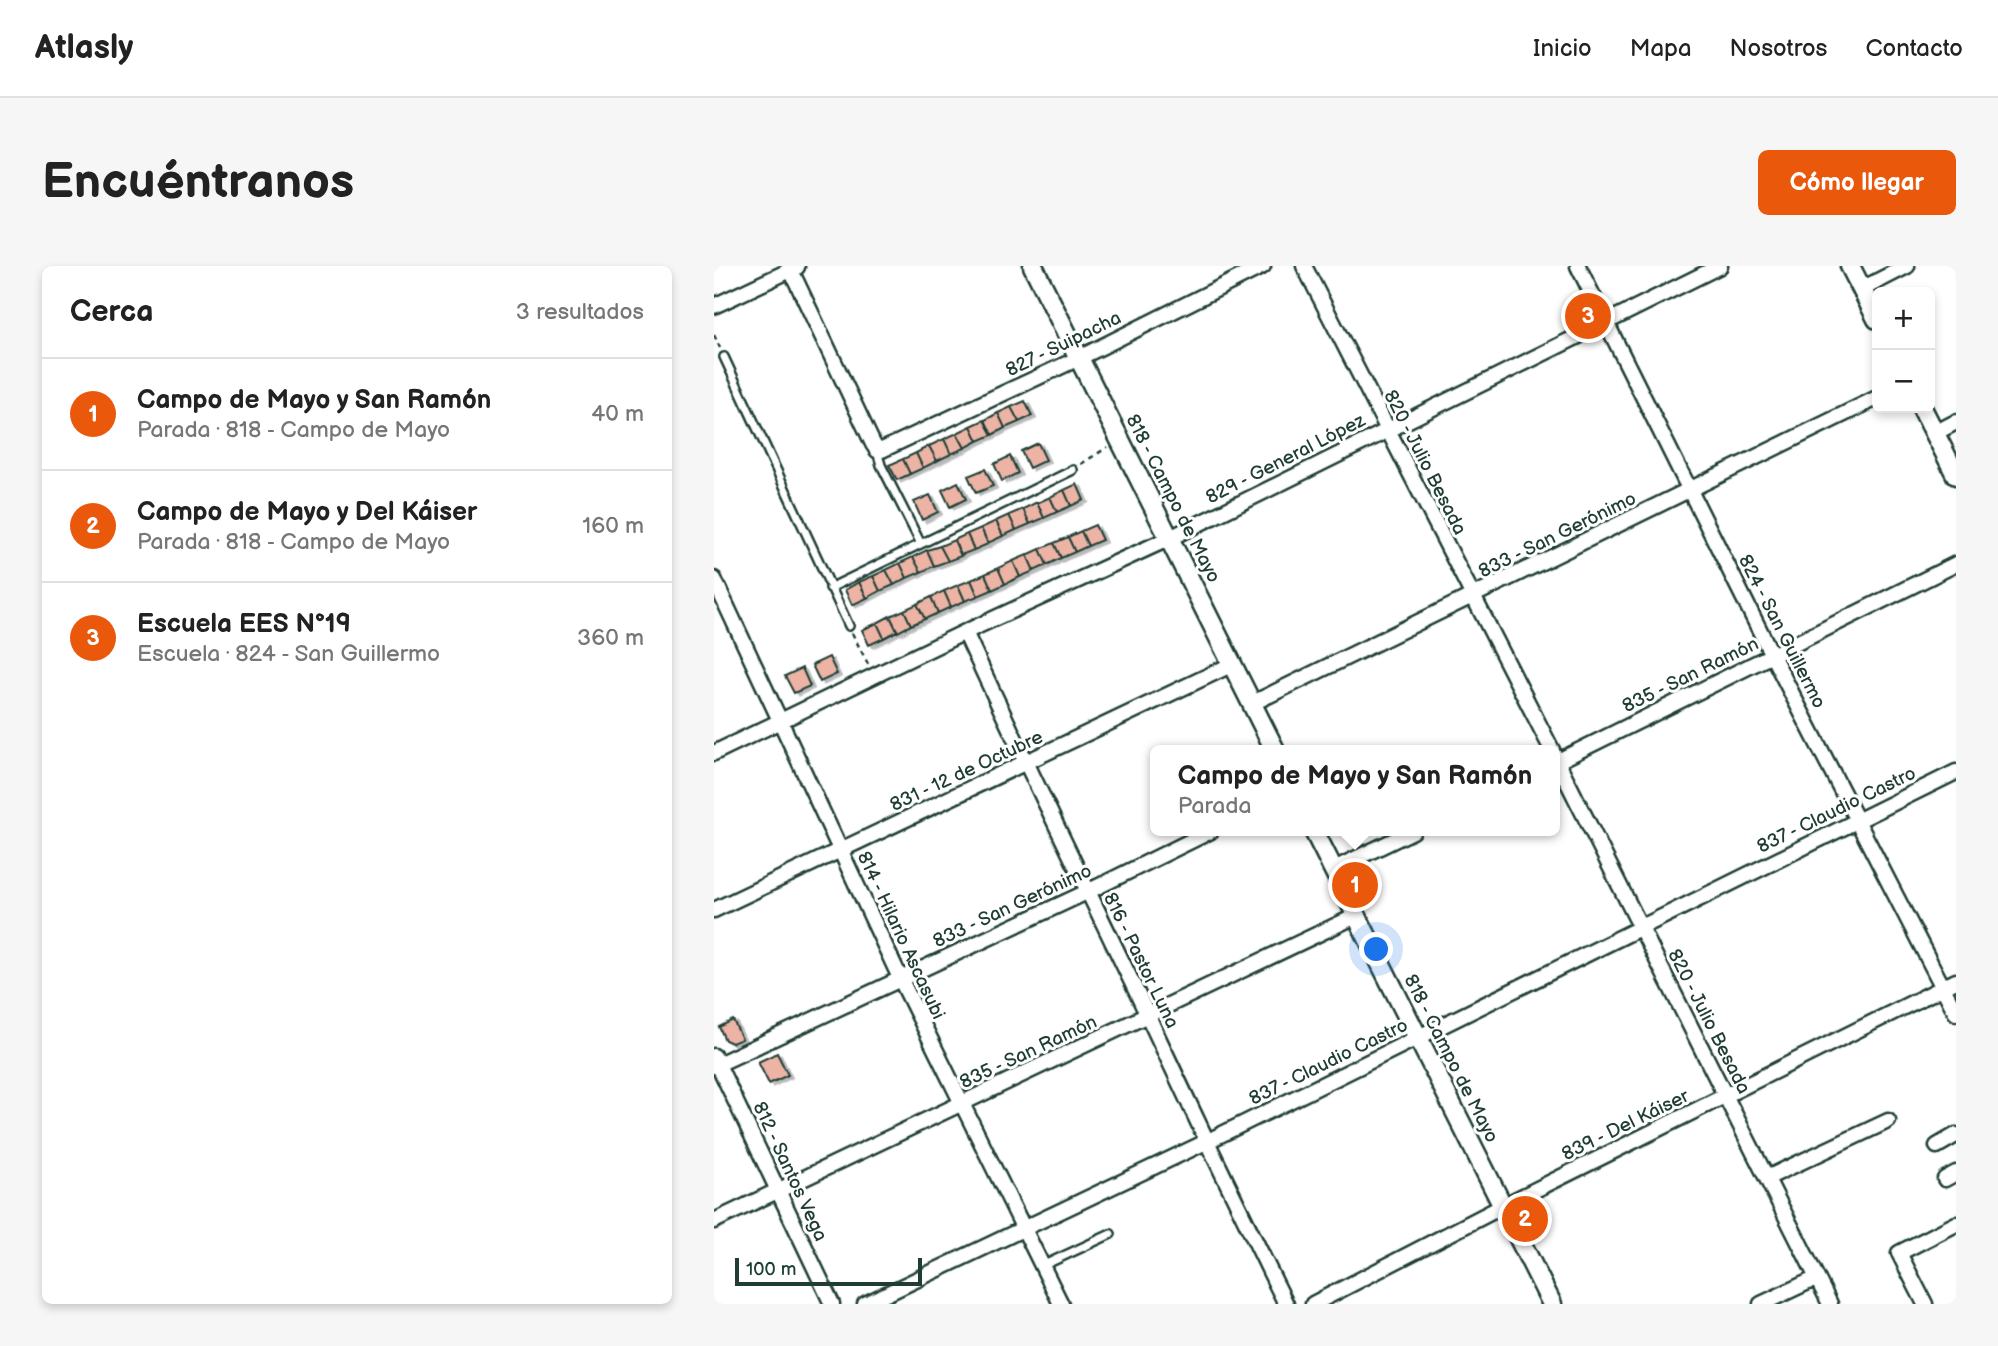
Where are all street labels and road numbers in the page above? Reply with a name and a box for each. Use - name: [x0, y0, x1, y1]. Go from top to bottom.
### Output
- street label: 827 - Suipacha: [1002, 307, 1125, 382]
- street label: 820 - Julio Besada: [1378, 386, 1471, 539]
- street label: 829 - General López: [1202, 409, 1370, 509]
- street label: 818 - Campo de Mayo: [1120, 411, 1225, 587]
- street label: 833 - San Gerónimo: [1475, 487, 1640, 583]
- street label: 824 - San Guillermo: [1733, 551, 1830, 712]
- street label: 835 - San Ramón: [1619, 632, 1762, 718]
- street label: 831 - 12 de Octubre: [887, 726, 1047, 817]
- street label: 837 - Claudio Castro: [1754, 762, 1920, 859]
- street label: 814 - Hilario Ascasubi: [852, 848, 950, 1023]
- street label: 833 - San Gerónimo: [930, 860, 1096, 953]
- street label: 816 - Pastor Luna: [1098, 889, 1183, 1032]
- street label: 820 - Julio Besada: [1662, 945, 1755, 1098]
- street label: 818 - Campo de Mayo: [1398, 971, 1503, 1147]
- street label: 835 - San Ramón: [956, 1011, 1101, 1094]
- street label: 837 - Claudio Castro: [1246, 1014, 1412, 1111]
- street label: 839 - Del Káiser: [1558, 1084, 1694, 1166]
- street label: 812 - Santos Vega: [747, 1098, 832, 1245]

